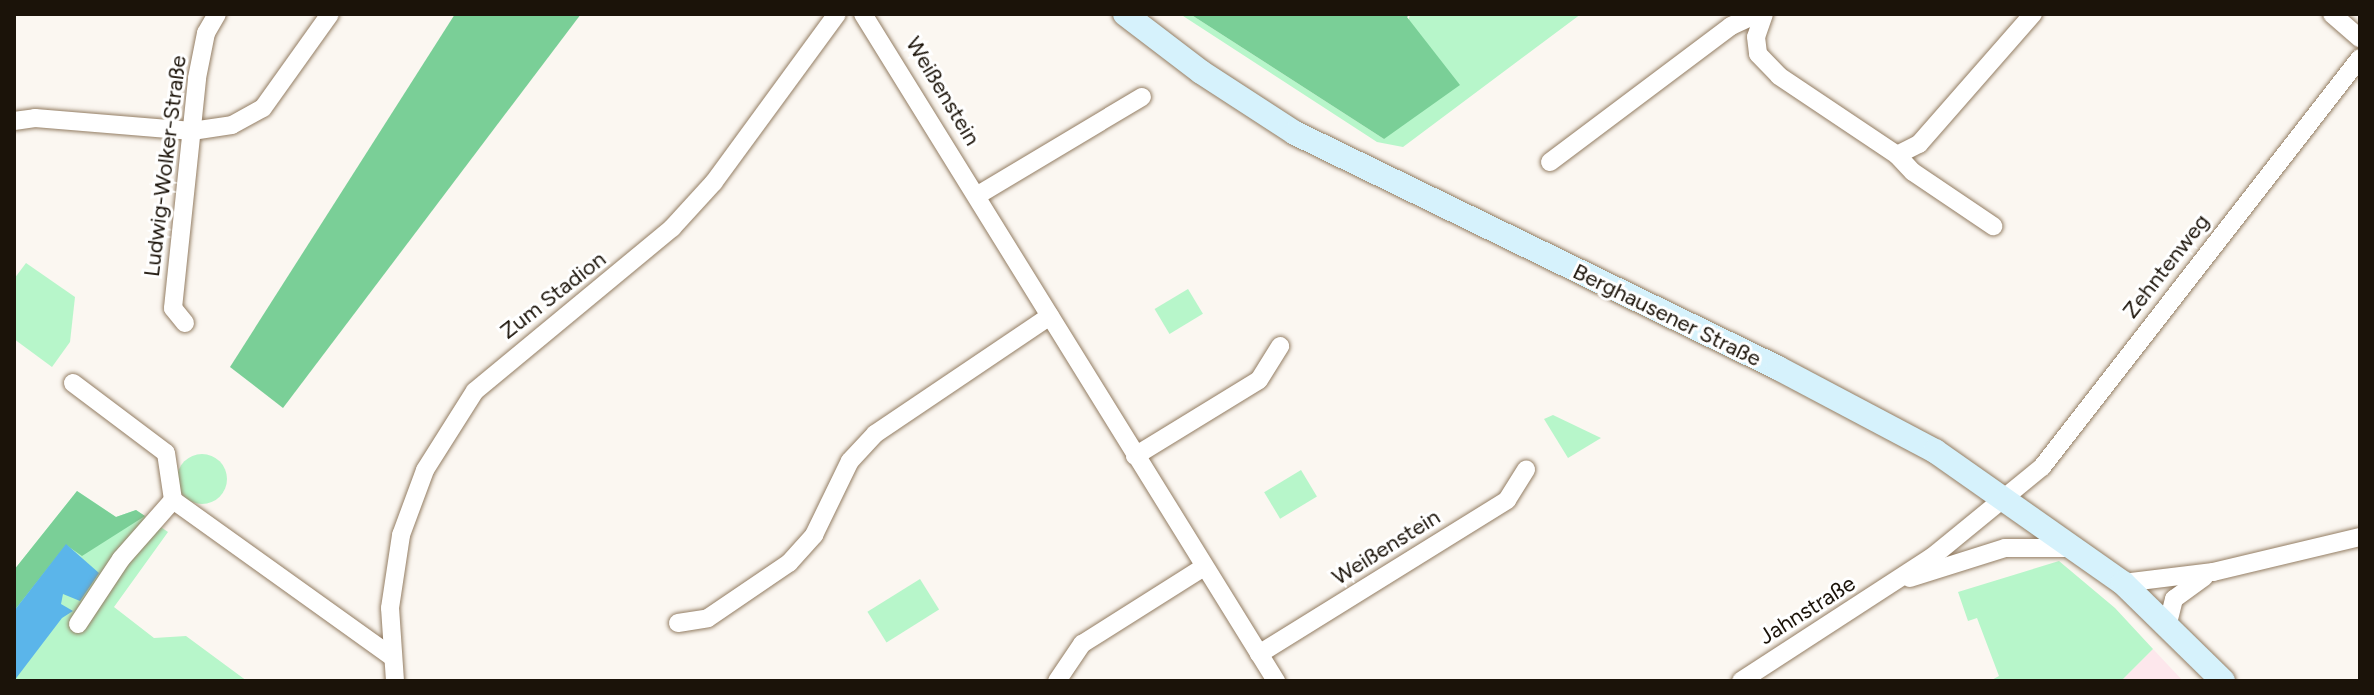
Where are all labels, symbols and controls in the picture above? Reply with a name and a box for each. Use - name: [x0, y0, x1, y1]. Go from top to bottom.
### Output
- street label: Weißenstein: [900, 32, 986, 150]
- street label: Ludwig-Wolker-Straße: [138, 54, 192, 278]
- street label: Zehntenweg: [2117, 209, 2215, 323]
- street label: Zum Stadion: [495, 246, 611, 344]
- street label: Berghausener Straße: [1569, 258, 1765, 372]
- street label: Weißenstein: [1327, 503, 1445, 591]
- street label: Jahnstraße: [1754, 570, 1860, 650]

